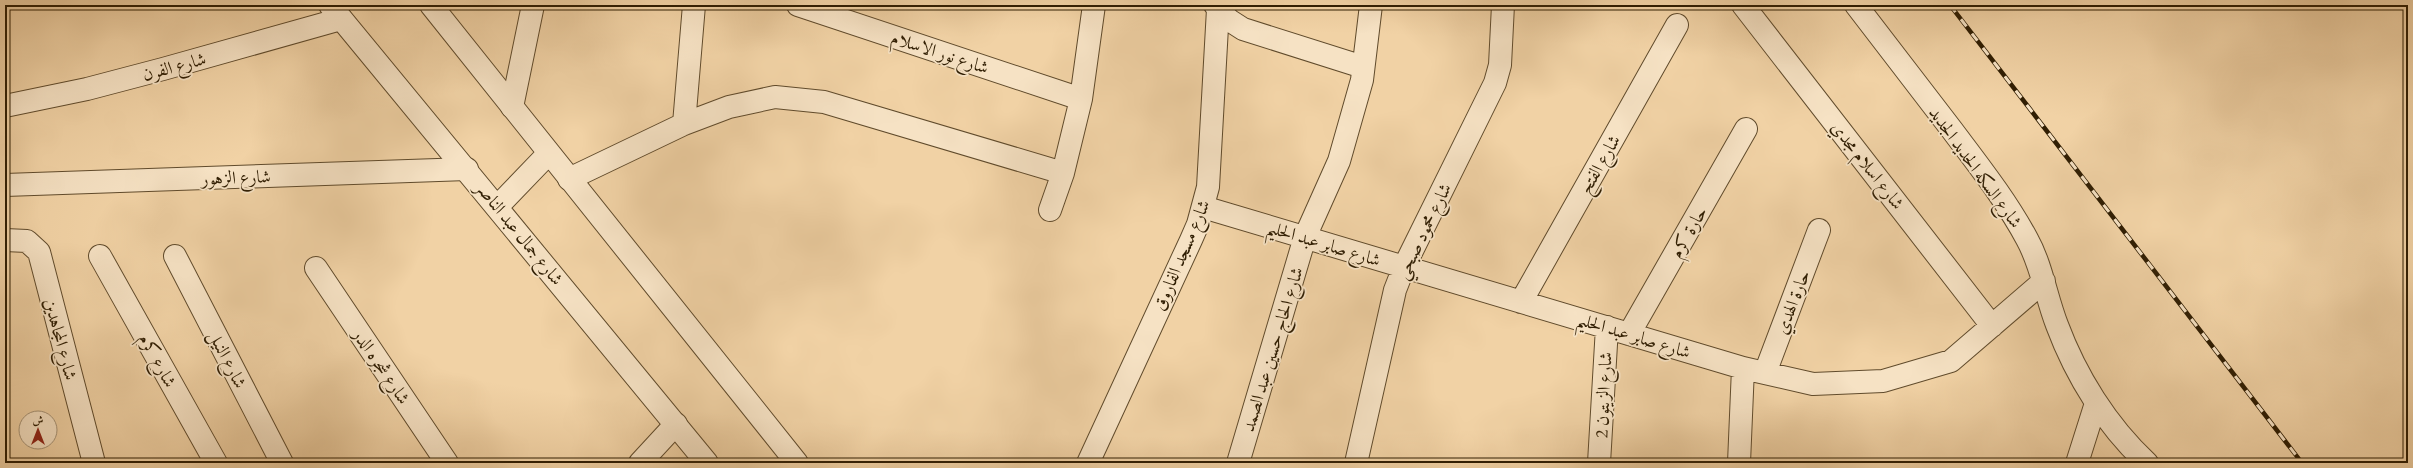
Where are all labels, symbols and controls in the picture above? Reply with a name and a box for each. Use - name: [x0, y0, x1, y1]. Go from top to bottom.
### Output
- street label: شارع نور الاسلام: [887, 25, 992, 83]
- street label: شارع الفرن: [140, 46, 209, 89]
- street label: شارع السكه الحديد الجديد: [1921, 102, 2028, 235]
- street label: شارع اسلام مجدي: [1822, 116, 1910, 217]
- street label: شارع الفتح: [1573, 130, 1629, 200]
- street label: شارع الزهور: [199, 164, 271, 194]
- street label: شارع جمال عبد الناصر: [467, 175, 569, 292]
- street label: شارع محمود صبحي: [1390, 179, 1462, 286]
- street label: شارع مسجد الفاروق: [1147, 196, 1218, 316]
- street label: حارة كرم: [1664, 202, 1716, 264]
- street label: شارع صابر عبد الحليم: [1262, 215, 1384, 278]
- street label: شارع الحاج حسين عبد الصمد: [1236, 264, 1313, 436]
- street label: حارة الهدي: [1769, 267, 1818, 339]
- street label: شارع المجاهدين: [35, 296, 83, 383]
- street label: شارع صابر عبد الحليم: [1572, 307, 1694, 370]
- street label: شارع شجره الدر: [344, 322, 416, 410]
- street label: شارع النيل: [200, 326, 252, 394]
- street label: شارع كرم: [129, 329, 182, 393]
- street label: شارع الزيتون 2: [1589, 351, 1621, 439]
- north arrow: [18, 410, 58, 450]
- text: ش: [33, 413, 44, 427]

